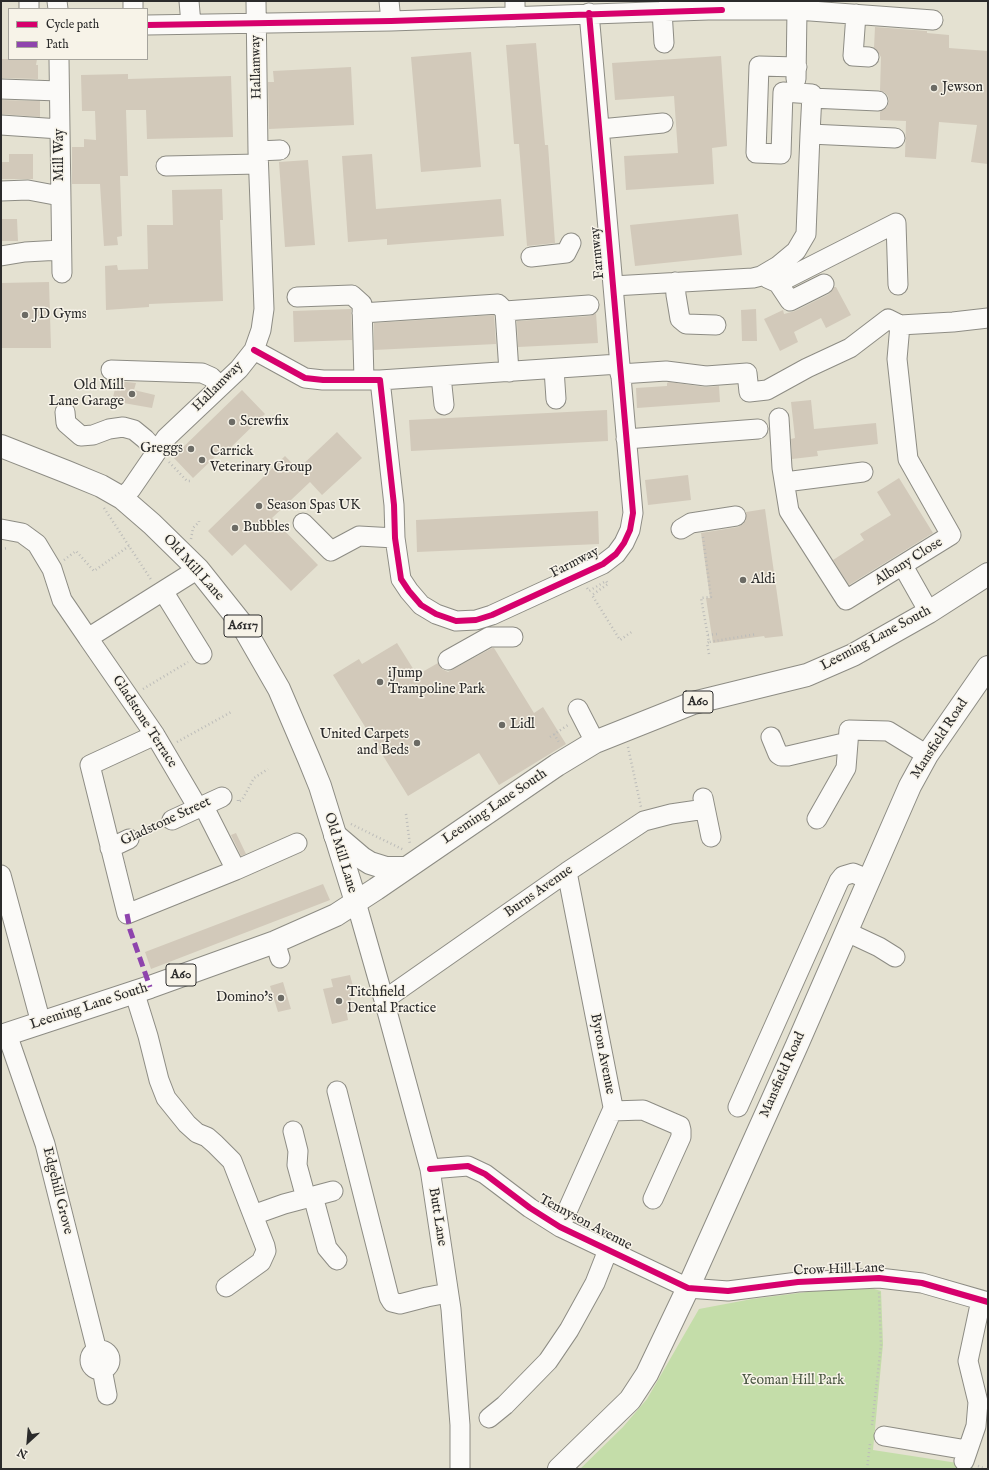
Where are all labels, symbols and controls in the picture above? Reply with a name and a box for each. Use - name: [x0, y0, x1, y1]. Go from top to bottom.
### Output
- legend: [8, 8, 148, 60]
- text: Cycle path: [46, 17, 99, 32]
- street label: Hallamway: [248, 35, 266, 99]
- text: Path: [46, 37, 69, 52]
- place label: Jewson: [942, 80, 983, 96]
- marker: Jewson: [929, 83, 939, 93]
- street label: Mill Way: [52, 129, 68, 181]
- street label: Farmway: [587, 226, 609, 280]
- place label: JD Gyms: [33, 307, 87, 323]
- marker: JD Gyms: [20, 310, 30, 320]
- street label: Hallamway: [189, 358, 247, 416]
- place label: Old Mill Lane Garage: [49, 378, 124, 410]
- marker: Old Mill Lane Garage: [127, 389, 137, 399]
- place label: Screwfix: [240, 414, 289, 430]
- marker: Screwfix: [227, 417, 237, 427]
- place label: Greggs: [140, 441, 183, 457]
- marker: Greggs: [186, 444, 196, 454]
- place label: Carrick Veterinary Group: [210, 444, 312, 476]
- marker: Carrick Veterinary Group: [197, 455, 207, 465]
- place label: Season Spas UK: [267, 498, 360, 514]
- marker: Season Spas UK: [254, 501, 264, 511]
- place label: Bubbles: [243, 520, 290, 536]
- marker: Bubbles: [230, 523, 240, 533]
- street label: Old Mill Lane: [159, 531, 227, 605]
- street label: Albany Close: [872, 535, 946, 589]
- street label: Farmway: [548, 544, 602, 582]
- place label: Aldi: [751, 572, 775, 588]
- marker: Aldi: [738, 575, 748, 585]
- street label: Leeming Lane South: [818, 603, 934, 675]
- road number: A6117: [224, 615, 262, 637]
- place label: iJump Trampoline Park: [388, 666, 485, 698]
- street label: Gladstone Terrace: [108, 673, 180, 771]
- marker: iJump Trampoline Park: [375, 677, 385, 687]
- road number: A60: [683, 691, 713, 713]
- street label: Mansfield Road: [908, 696, 972, 782]
- place label: Lidl: [510, 717, 535, 733]
- marker: Lidl: [497, 720, 507, 730]
- place label: United Carpets and Beds: [320, 727, 409, 760]
- marker: United Carpets and Beds: [412, 738, 422, 748]
- street label: Leeming Lane South: [439, 766, 551, 848]
- street label: Gladstone Street: [118, 794, 214, 850]
- street label: Old Mill Lane: [320, 811, 360, 895]
- street label: Burns Avenue: [501, 862, 577, 922]
- road number: A60: [166, 964, 196, 986]
- street label: Leeming Lane South: [28, 980, 150, 1034]
- place label: Titchfield Dental Practice: [347, 985, 436, 1018]
- place label: Domino's: [216, 990, 273, 1006]
- marker: Domino's: [276, 993, 286, 1003]
- marker: Titchfield Dental Practice: [334, 996, 344, 1006]
- street label: Byron Avenue: [586, 1012, 618, 1096]
- street label: Mansfield Road: [757, 1030, 809, 1120]
- street label: Edgehill Grove: [38, 1146, 76, 1236]
- street label: Butt Lane: [424, 1187, 450, 1247]
- street label: Tennyson Avenue: [536, 1191, 634, 1255]
- street label: Crow Hill Lane: [793, 1260, 885, 1280]
- park label: Yeoman Hill Park: [741, 1373, 845, 1389]
- north arrow: [8, 1422, 48, 1462]
- text: N: [15, 1444, 30, 1461]

